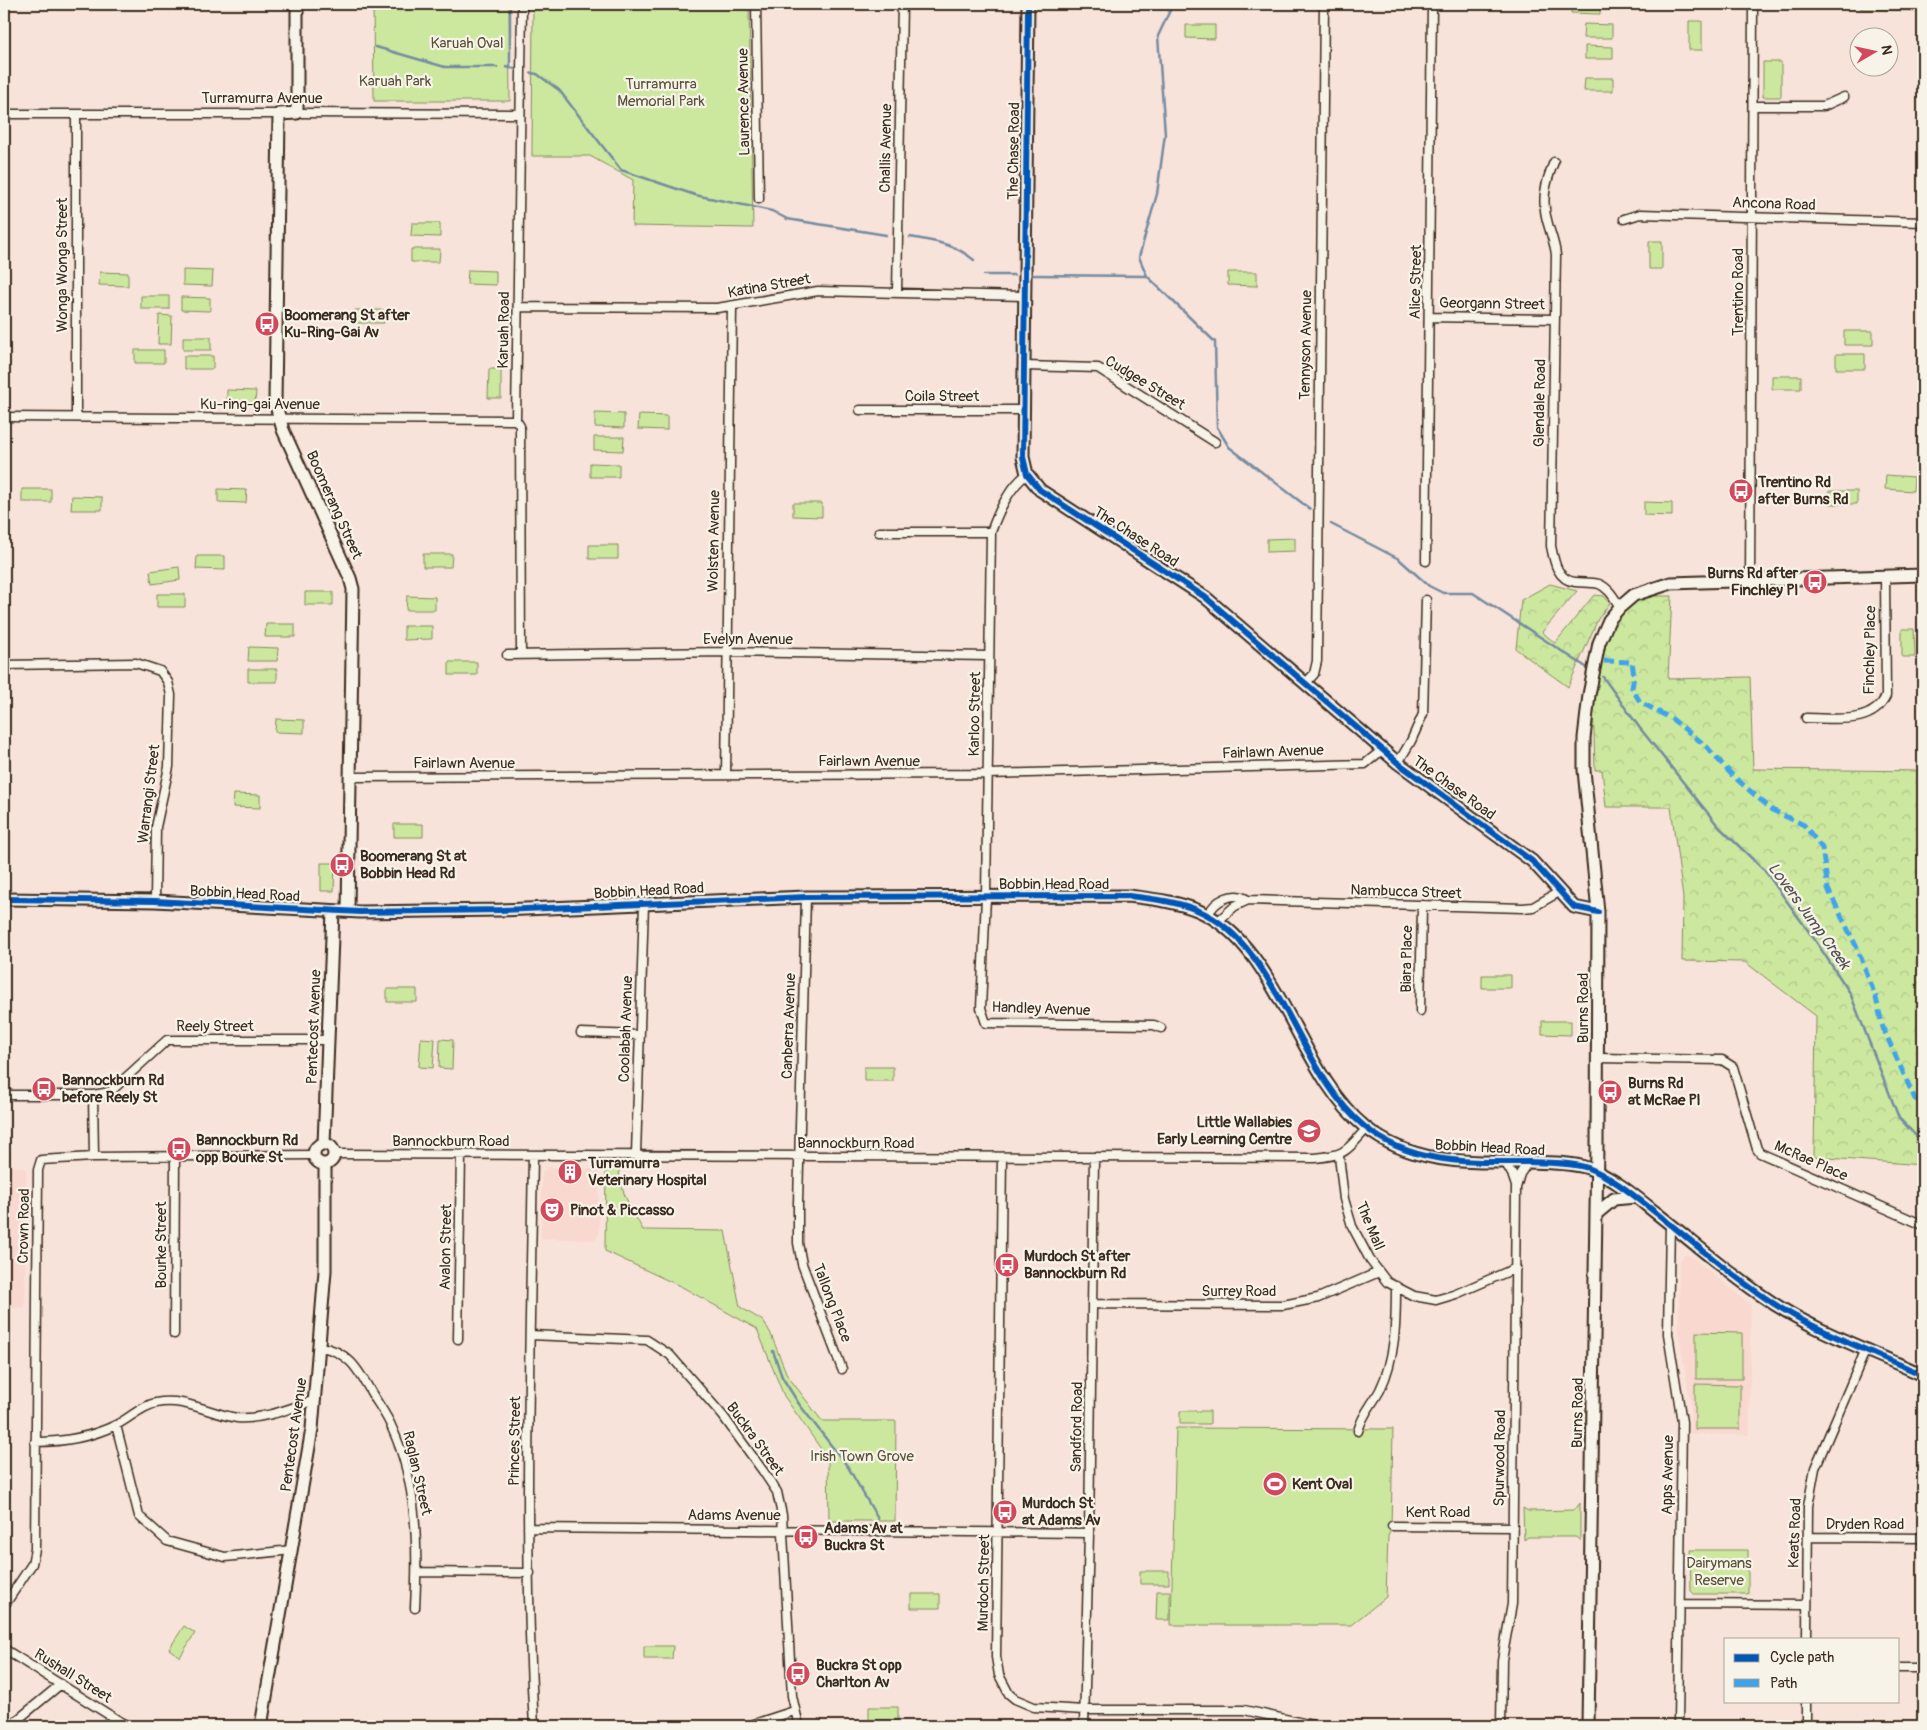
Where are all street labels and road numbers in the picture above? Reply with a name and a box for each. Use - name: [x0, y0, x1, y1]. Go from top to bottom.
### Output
- street label: Laurence Avenue: [734, 47, 754, 156]
- street label: Turramurra Avenue: [201, 89, 323, 108]
- street label: The Chase Road: [1004, 102, 1024, 200]
- street label: Challis Avenue: [876, 103, 896, 193]
- street label: Ancona Road: [1732, 193, 1816, 215]
- street label: Wonga Wonga Street: [53, 197, 72, 332]
- street label: Alice Street: [1406, 243, 1426, 320]
- street label: Trentino Road: [1729, 248, 1748, 336]
- street label: Katina Street: [726, 269, 813, 303]
- street label: Tennyson Avenue: [1296, 289, 1316, 400]
- street label: Karuah Road: [494, 291, 514, 369]
- street label: Georgann Street: [1439, 294, 1546, 314]
- street label: Cudgee Street: [1101, 352, 1189, 415]
- street label: Glendale Road: [1530, 359, 1550, 447]
- street label: Coila Street: [905, 387, 980, 406]
- street label: Ku-ring-gai Avenue: [200, 395, 321, 414]
- street label: Boomerang Street: [302, 448, 367, 563]
- street label: Wolsten Avenue: [704, 489, 724, 592]
- street label: The Chase Road: [1090, 502, 1182, 572]
- street label: Finchley Place: [1860, 605, 1880, 695]
- street label: Evelyn Avenue: [703, 630, 793, 649]
- street label: Karloo Street: [965, 670, 985, 757]
- street label: Fairlawn Avenue: [1222, 741, 1325, 763]
- street label: Warrangi Street: [133, 742, 165, 845]
- street label: Fairlawn Avenue: [818, 752, 920, 771]
- street label: The Chase Road: [1409, 752, 1499, 824]
- street label: Fairlawn Avenue: [413, 754, 515, 773]
- street label: Bobbin Head Road: [999, 875, 1109, 894]
- street label: Bobbin Head Road: [593, 879, 705, 903]
- street label: Nambucca Street: [1350, 881, 1463, 903]
- street label: Bobbin Head Road: [189, 882, 301, 906]
- street label: Biara Place: [1397, 924, 1417, 993]
- street label: Pentecost Avenue: [302, 969, 326, 1085]
- street label: Canberra Avenue: [778, 972, 800, 1079]
- street label: Burns Road: [1574, 973, 1593, 1043]
- street label: Coolabah Avenue: [615, 975, 637, 1083]
- street label: Handley Avenue: [991, 998, 1091, 1020]
- street label: Reely Street: [176, 1017, 255, 1036]
- street label: Bannockburn Road: [392, 1132, 510, 1151]
- street label: Bannockburn Road: [797, 1134, 915, 1153]
- street label: Bobbin Head Road: [1434, 1136, 1546, 1160]
- street label: McRae Place: [1771, 1136, 1851, 1186]
- street label: Crown Road: [14, 1188, 34, 1264]
- street label: The Mall: [1351, 1199, 1389, 1253]
- street label: Bourke Street: [152, 1201, 171, 1289]
- street label: Avalon Street: [436, 1203, 456, 1290]
- street label: Tallong Place: [808, 1261, 856, 1346]
- street label: Surrey Road: [1202, 1282, 1276, 1301]
- street label: Pentecost Avenue: [277, 1376, 311, 1493]
- street label: Burns Road: [1568, 1378, 1588, 1448]
- street label: Sandford Road: [1067, 1381, 1087, 1473]
- street label: Princes Street: [505, 1395, 525, 1486]
- street label: Buckra Street: [722, 1399, 789, 1480]
- street label: Spurwood Road: [1490, 1410, 1510, 1506]
- street label: Raglan Street: [398, 1429, 436, 1518]
- street label: Apps Avenue: [1658, 1434, 1678, 1515]
- street label: Keats Road: [1784, 1498, 1806, 1568]
- street label: Kent Road: [1406, 1503, 1470, 1522]
- street label: Adams Avenue: [687, 1506, 781, 1525]
- street label: Dryden Road: [1826, 1515, 1904, 1534]
- street label: Murdoch Street: [974, 1533, 994, 1632]
- street label: Rushall Street: [31, 1645, 116, 1708]

